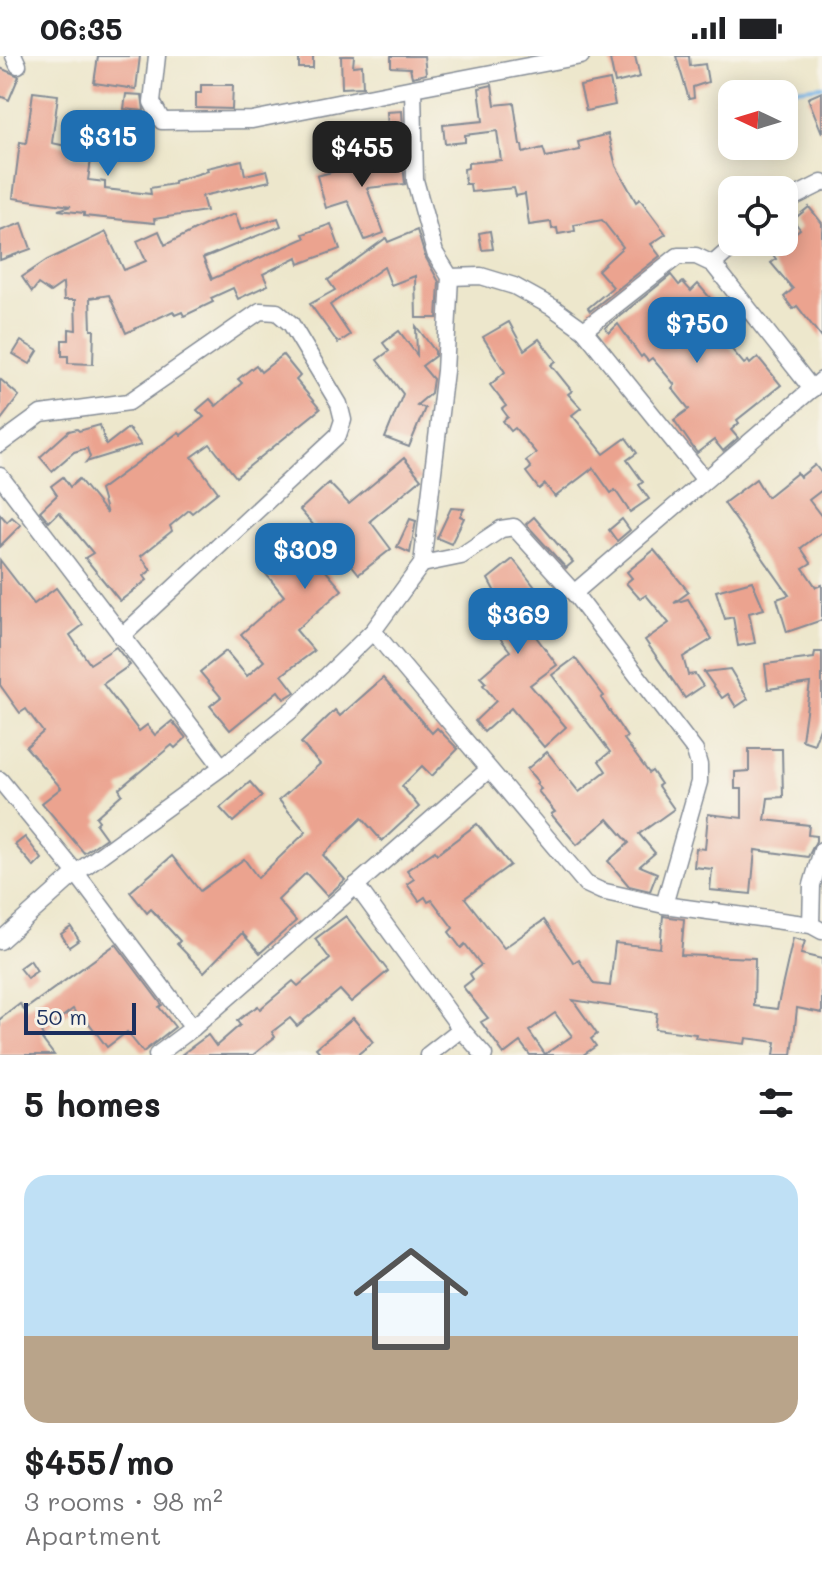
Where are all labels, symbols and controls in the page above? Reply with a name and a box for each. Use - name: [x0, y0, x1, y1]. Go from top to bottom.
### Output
- text: 06:35: [40, 8, 122, 48]
- north arrow: [718, 80, 798, 160]
- map controls: [718, 80, 798, 256]
- pin: $315: [61, 110, 155, 178]
- text: $315: [79, 119, 137, 153]
- pin: $455: [315, 121, 409, 189]
- text: $455: [331, 130, 393, 164]
- button: locate: [718, 176, 798, 256]
- pin: $750: [650, 297, 744, 365]
- text: $750: [666, 306, 728, 340]
- pin: $309: [258, 523, 352, 591]
- text: $309: [273, 532, 337, 566]
- pin: $369: [471, 588, 565, 656]
- text: $369: [486, 597, 550, 631]
- scale bar: [24, 999, 136, 1035]
- text: 50 m: [36, 1002, 87, 1031]
- text: 5 homes: [24, 1081, 161, 1126]
- icon: filters: [754, 1081, 798, 1125]
- icon: home: [339, 1227, 483, 1371]
- text: $455/mo: [24, 1439, 174, 1484]
- text: 3 rooms · 98 m²: [24, 1484, 223, 1518]
- text: Apartment: [24, 1518, 161, 1552]

